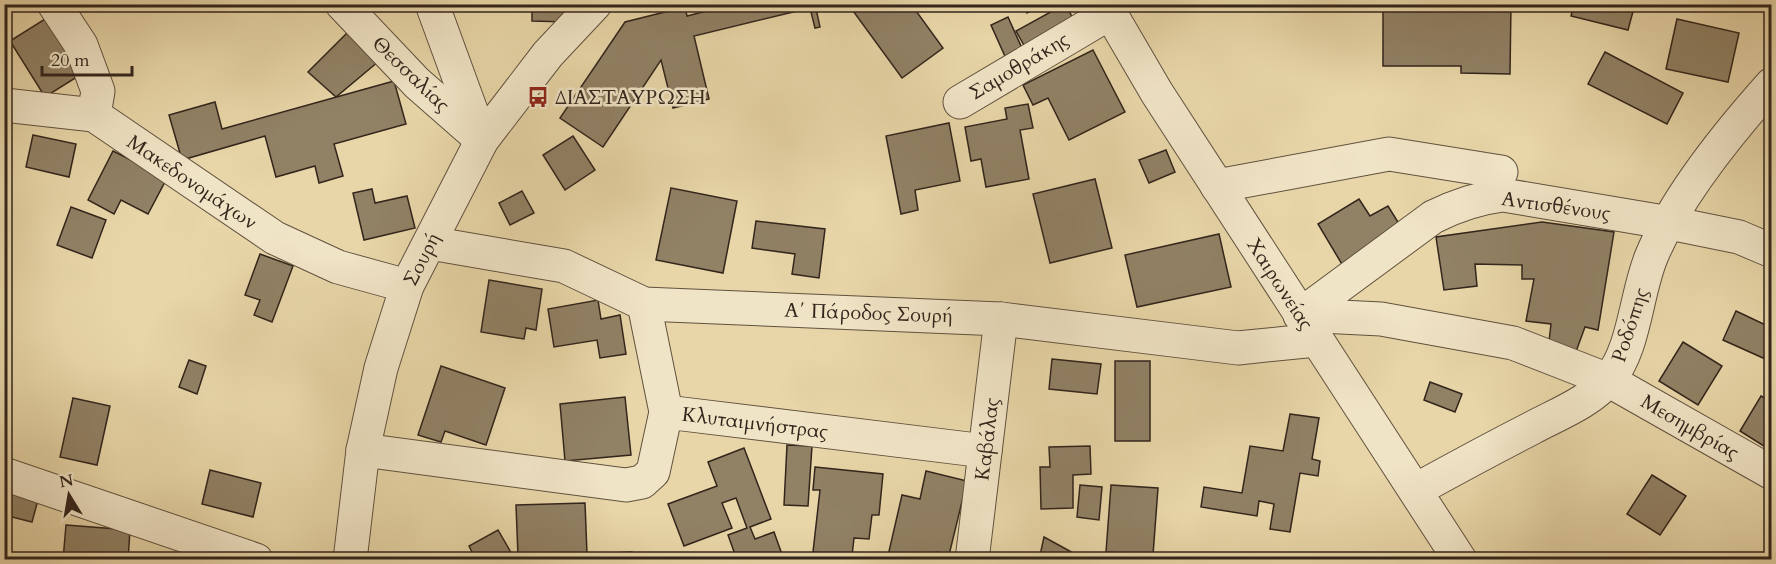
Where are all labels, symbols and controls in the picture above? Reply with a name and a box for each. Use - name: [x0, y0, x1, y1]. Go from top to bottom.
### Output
- street label: Σαμοθράκης: [964, 25, 1074, 106]
- street label: Θεσσαλίας: [366, 30, 456, 118]
- scale bar: [42, 39, 132, 77]
- text: 20 m: [51, 48, 90, 73]
- place label: ΔΙΑΣΤΑΥΡΩΣΗ: [555, 84, 706, 111]
- bus stop icon: ΔΙΑΣΤΑΥΡΩΣΗ: [526, 85, 550, 109]
- street label: Μακεδονομάχων: [122, 128, 262, 236]
- street label: Αντισθένους: [1500, 185, 1613, 227]
- street label: Σουρή: [397, 227, 447, 291]
- street label: Χαιρωνείας: [1240, 233, 1320, 335]
- street label: Ροδόπης: [1605, 284, 1655, 366]
- street label: Α΄ Πάροδος Σουρή: [784, 297, 954, 329]
- street label: Μεσημβρίας: [1636, 388, 1744, 466]
- street label: Καβάλας: [969, 396, 1006, 482]
- street label: Κλυταιμνήστρας: [681, 401, 830, 445]
- north arrow: [39, 465, 99, 525]
- text: N: [57, 469, 75, 493]

